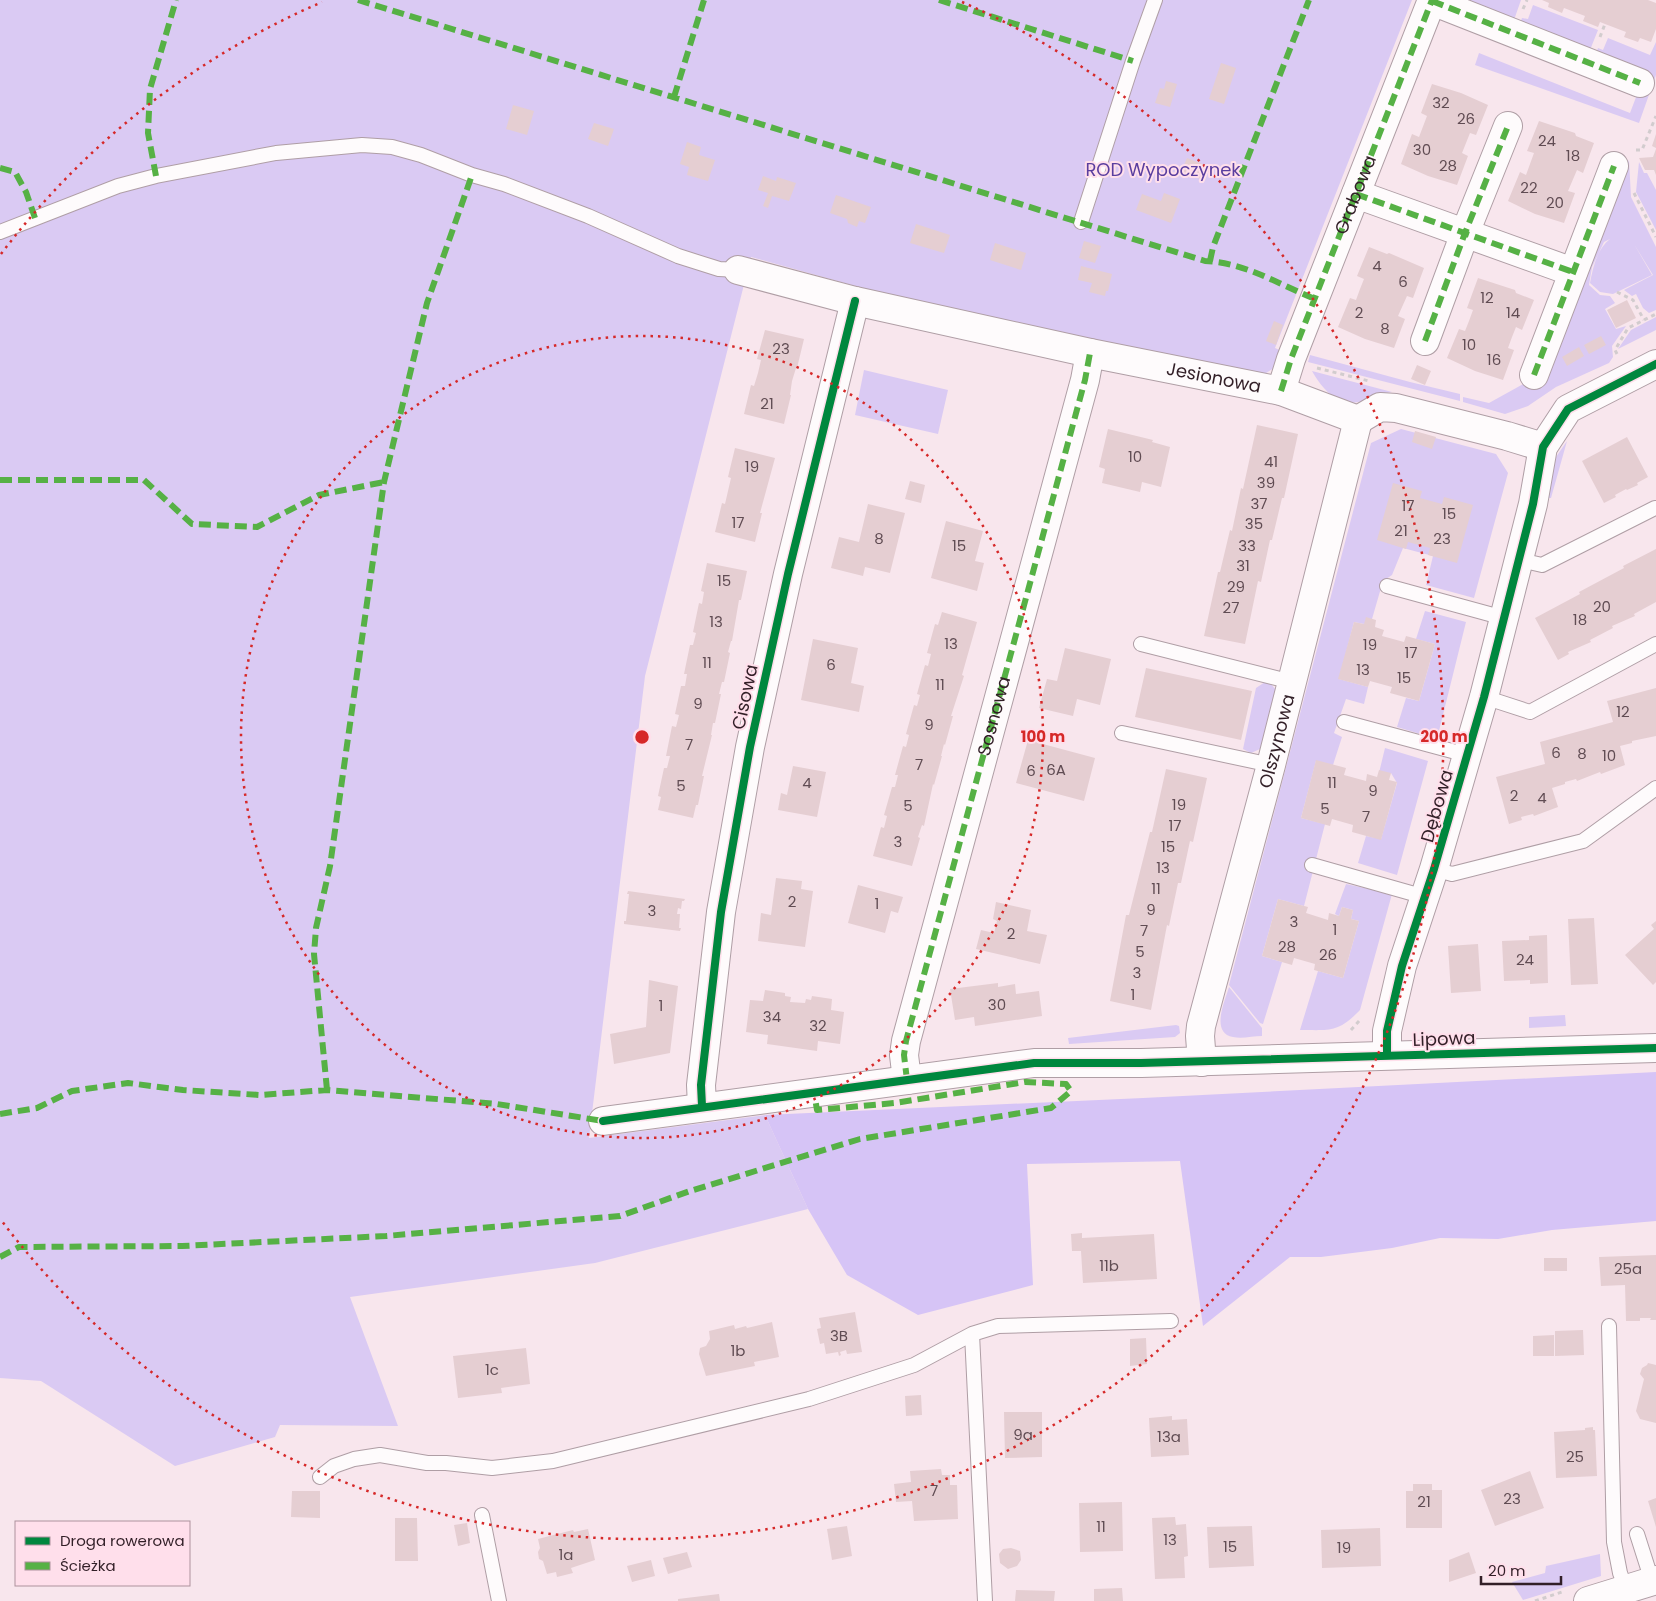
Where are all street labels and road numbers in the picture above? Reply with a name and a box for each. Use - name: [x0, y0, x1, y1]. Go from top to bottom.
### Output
- street label: Grabowa: [1328, 151, 1382, 238]
- street label: Jesionowa: [1164, 356, 1264, 399]
- street label: Cisowa: [725, 662, 764, 732]
- street label: Sosnowa: [971, 673, 1016, 759]
- street label: Olszynowa: [1252, 691, 1300, 791]
- street label: Dębowa: [1414, 767, 1459, 845]
- street label: Lipowa: [1412, 1025, 1476, 1052]

